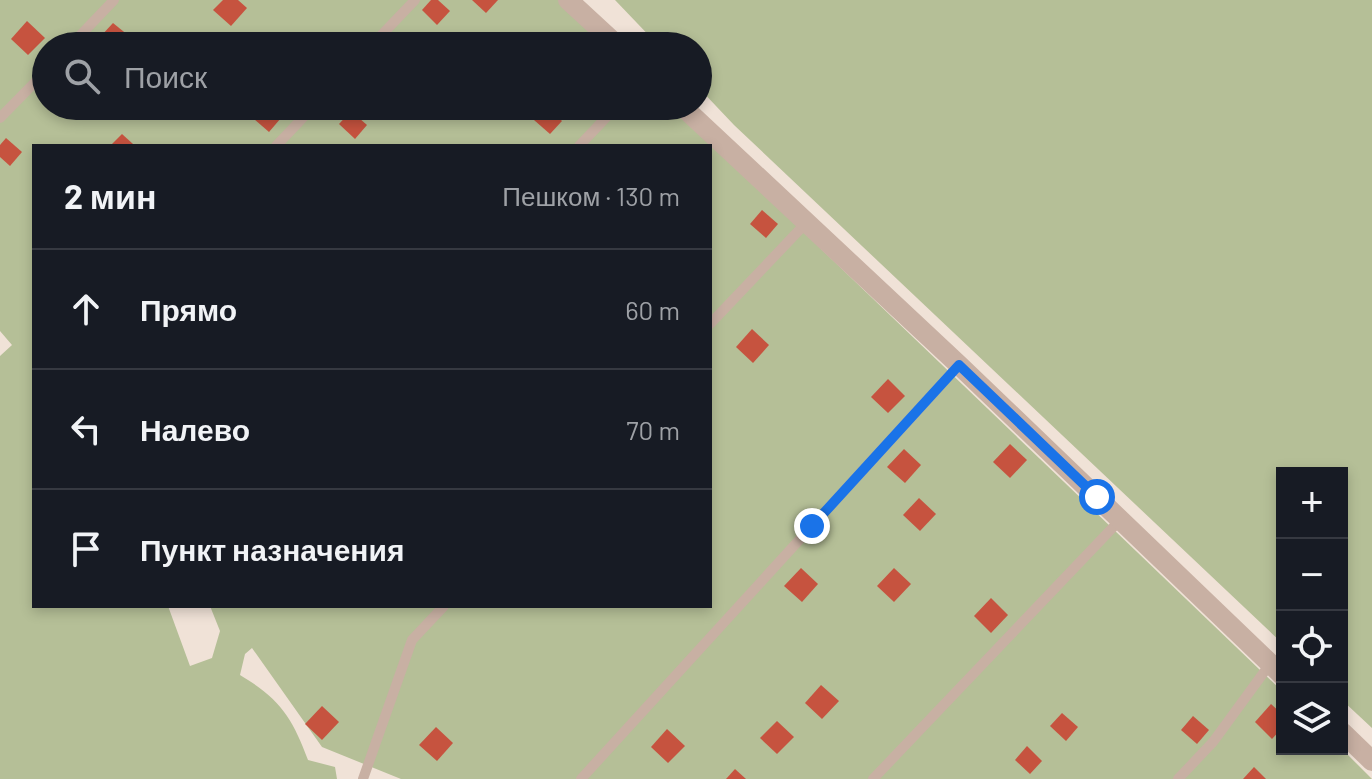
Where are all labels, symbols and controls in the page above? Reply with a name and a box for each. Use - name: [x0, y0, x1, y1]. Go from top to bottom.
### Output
- search box: [32, 32, 712, 120]
- icon: search: [60, 54, 104, 98]
- text: Поиск: [124, 58, 207, 94]
- text: 2 мин: [64, 175, 156, 216]
- text: Пешком · 130 m: [502, 180, 680, 211]
- icon: ahead: [64, 287, 108, 331]
- text: Прямо: [140, 291, 237, 327]
- text: 60 m: [625, 294, 680, 325]
- icon: left: [64, 407, 108, 451]
- text: Налево: [140, 411, 250, 447]
- text: 70 m: [626, 414, 680, 445]
- map controls: [1276, 467, 1348, 755]
- button: +: [1276, 467, 1348, 539]
- route start: [1079, 479, 1115, 515]
- route end: [794, 508, 830, 544]
- icon: arrive: [64, 527, 108, 571]
- text: Пункт назначения: [140, 531, 404, 567]
- button: −: [1276, 539, 1348, 611]
- button: locate: [1276, 611, 1348, 683]
- button: layers: [1276, 683, 1348, 755]

